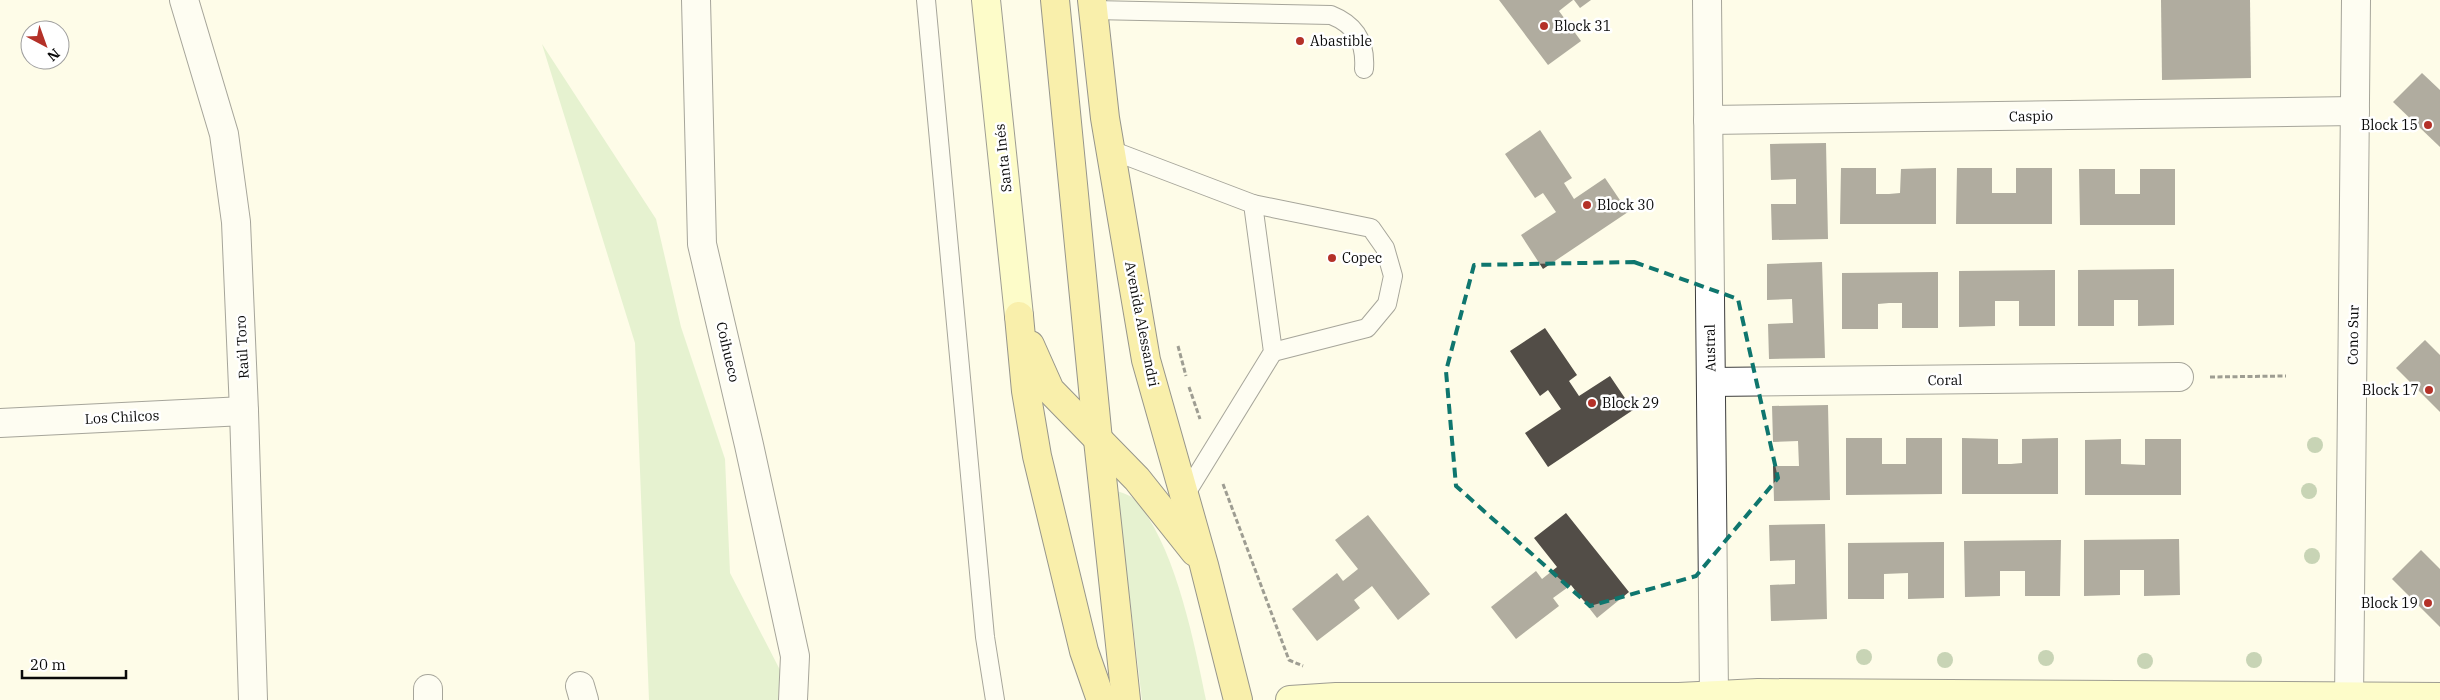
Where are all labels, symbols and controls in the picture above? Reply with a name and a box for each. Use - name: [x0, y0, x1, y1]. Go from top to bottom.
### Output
- place label: Block 31: [1554, 17, 1611, 35]
- north arrow: [20, 20, 70, 70]
- marker: Block 31: [1538, 20, 1550, 32]
- place label: Abastible: [1310, 32, 1372, 50]
- marker: Abastible: [1294, 35, 1306, 47]
- text: N: [43, 44, 64, 65]
- street label: Caspio: [2009, 107, 2053, 125]
- place label: Block 15: [2361, 116, 2418, 134]
- marker: Block 15: [2422, 119, 2434, 131]
- street label: Santa Inés: [990, 123, 1016, 193]
- place label: Block 30: [1597, 196, 1654, 214]
- marker: Block 30: [1581, 199, 1593, 211]
- place label: Copec: [1342, 249, 1382, 267]
- marker: Copec: [1326, 252, 1338, 264]
- street label: Avenida Alessandri: [1121, 260, 1163, 388]
- street label: Cono Sur: [2343, 304, 2363, 365]
- street label: Raúl Toro: [231, 315, 253, 379]
- street label: Coihueco: [712, 320, 744, 384]
- street label: Austral: [1701, 324, 1719, 372]
- street label: Coral: [1927, 371, 1963, 389]
- place label: Block 17: [2362, 381, 2419, 399]
- marker: Block 17: [2423, 384, 2435, 396]
- place label: Block 29: [1602, 394, 1659, 412]
- marker: Block 29: [1586, 397, 1598, 409]
- street label: Los Chilcos: [84, 406, 160, 428]
- place label: Block 19: [2361, 594, 2418, 612]
- marker: Block 19: [2422, 597, 2434, 609]
- scale bar: [22, 648, 126, 680]
- text: 20 m: [30, 655, 66, 674]

